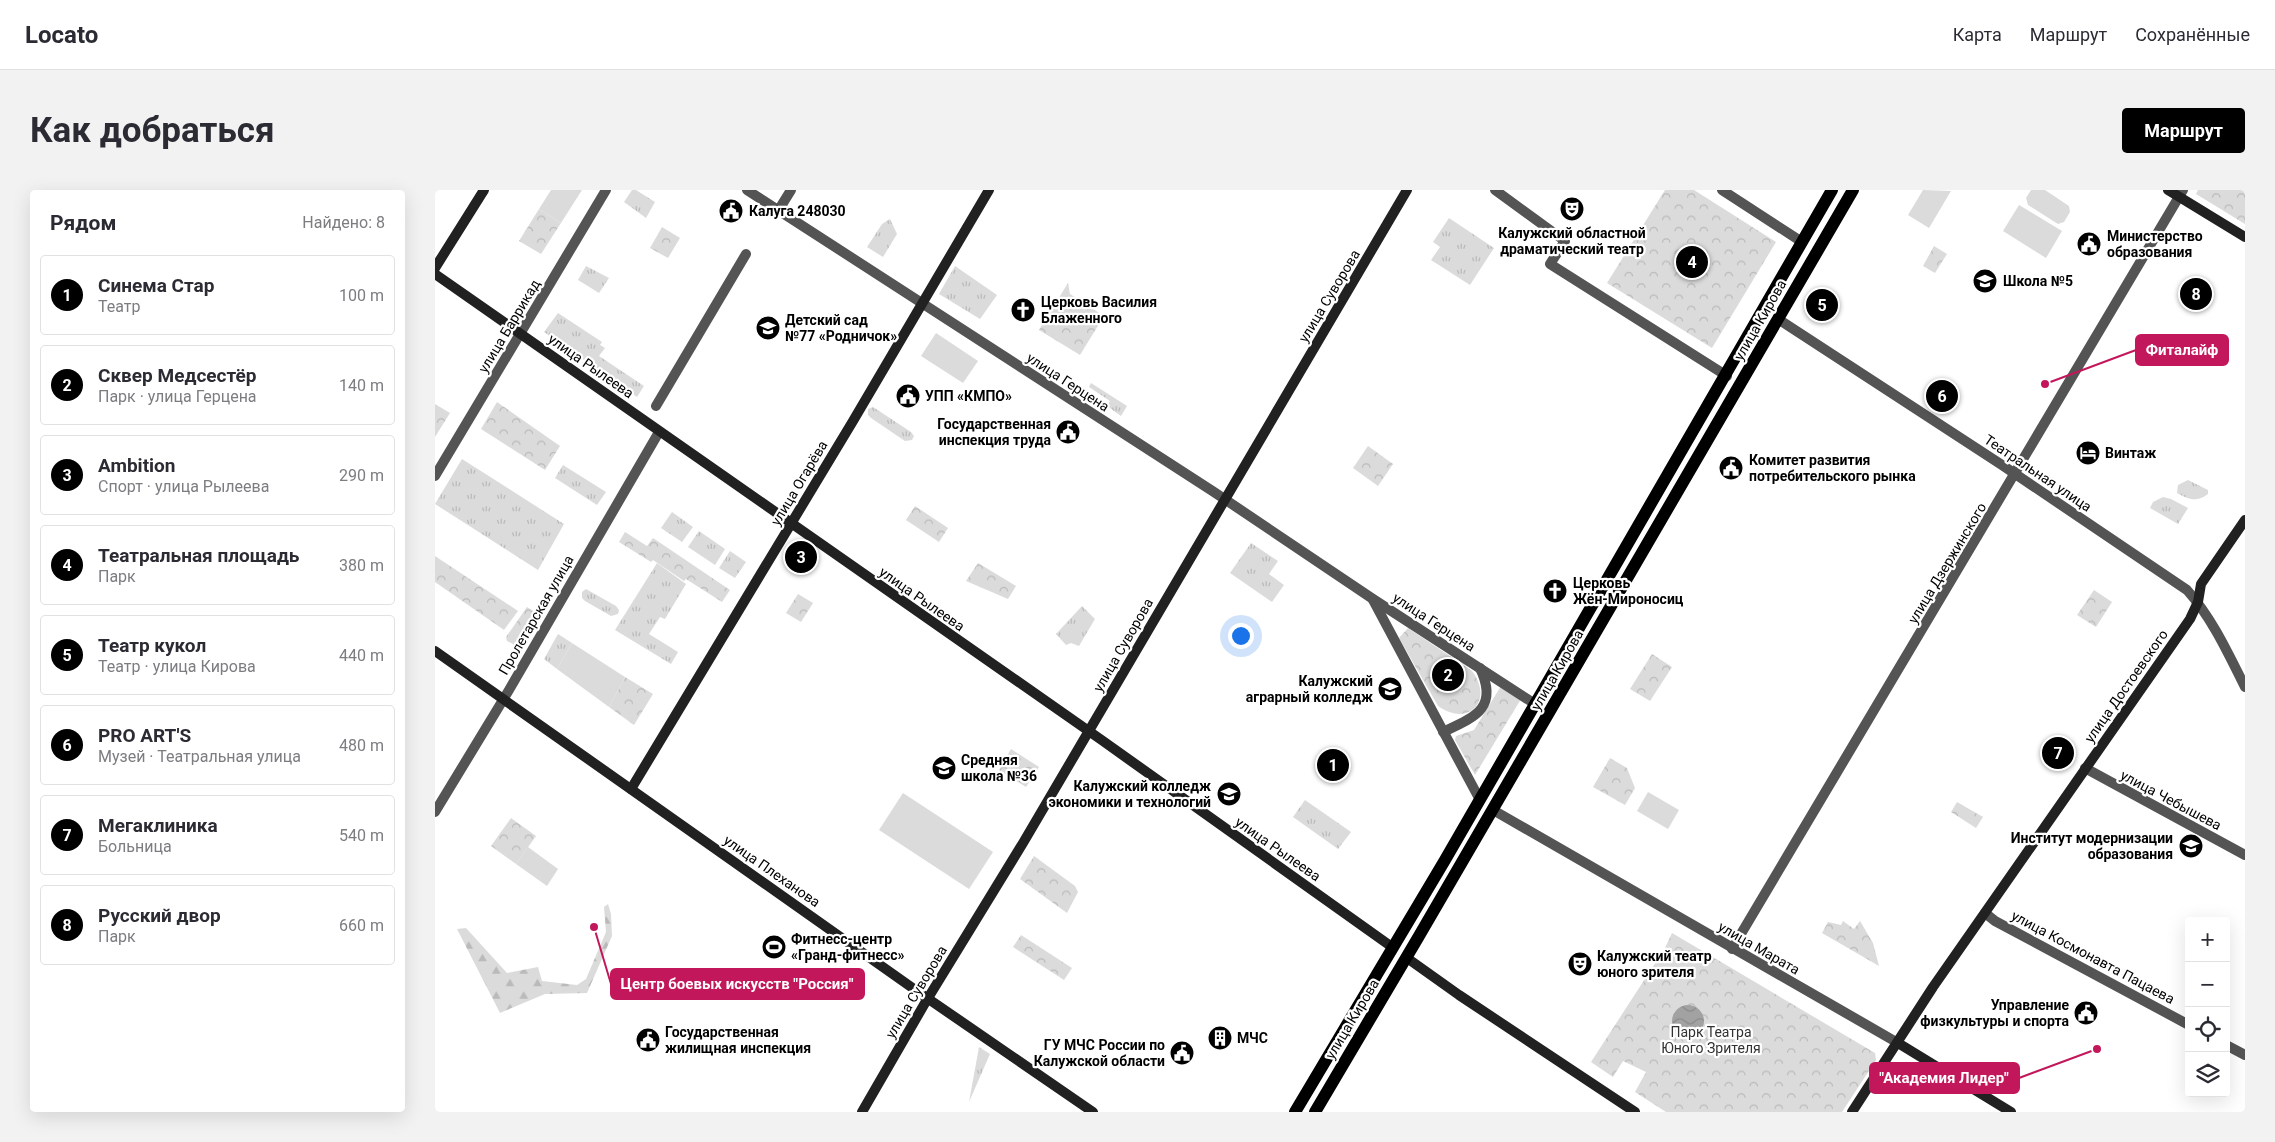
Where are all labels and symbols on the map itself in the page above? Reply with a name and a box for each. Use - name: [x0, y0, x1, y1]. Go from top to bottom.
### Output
- theatre icon: Калужский областной драматический театр: [1559, 196, 1585, 222]
- public building icon: Калуга 248030: [718, 198, 744, 224]
- place label: Калуга 248030: [749, 203, 846, 219]
- place label: Калужский областной драматический театр: [1498, 225, 1646, 257]
- place label: Министерство образования: [2107, 228, 2203, 260]
- public building icon: Министерство образования: [2076, 231, 2102, 257]
- pin: 4: [1676, 243, 1708, 281]
- street label: улица Суворова: [1295, 247, 1363, 345]
- school or university icon: Школа №5: [1972, 268, 1998, 294]
- place label: Школа №5: [2003, 273, 2073, 289]
- pin: 8: [2180, 275, 2212, 313]
- street label: улица Баррикад: [475, 276, 543, 375]
- street label: улица Кирова: [1730, 277, 1790, 363]
- pin: 5: [1806, 286, 1838, 324]
- place label: Церковь Василия Блаженного: [1041, 294, 1157, 326]
- church icon: Церковь Василия Блаженного: [1010, 297, 1036, 323]
- place label: Детский сад №77 «Родничок»: [785, 312, 897, 344]
- school or university icon: Детский сад №77 «Родничок»: [755, 315, 781, 341]
- street label: улица Рылеева: [545, 331, 637, 401]
- callout: Фиталайф: [2136, 335, 2228, 365]
- text: Фиталайф: [2146, 341, 2218, 359]
- street label: улица Герцена: [1024, 349, 1112, 415]
- pin: 6: [1926, 377, 1958, 415]
- public building icon: УПП «КМПО»: [895, 383, 921, 409]
- place label: УПП «КМПО»: [925, 388, 1012, 404]
- place label: Государственная инспекция труда: [937, 416, 1051, 448]
- public building icon: Государственная инспекция труда: [1055, 419, 1081, 445]
- street label: Театральная улица: [1981, 431, 2095, 515]
- street label: улица Огарёва: [767, 438, 831, 528]
- hotel icon: Винтаж: [2075, 440, 2101, 466]
- place label: Винтаж: [2105, 445, 2156, 461]
- place label: Комитет развития потребительского рынка: [1749, 452, 1916, 484]
- public building icon: Комитет развития потребительского рынка: [1718, 455, 1744, 481]
- street label: улица Дзержинского: [1905, 500, 1989, 626]
- pin: 3: [785, 538, 817, 576]
- street label: Пролетарская улица: [495, 552, 577, 678]
- street label: улица Рылеева: [876, 564, 968, 634]
- place label: Церковь Жён-Мироносиц: [1573, 575, 1684, 607]
- church icon: Церковь Жён-Мироносиц: [1542, 578, 1568, 604]
- street label: улица Герцена: [1390, 589, 1478, 655]
- street label: улица Суворова: [1090, 595, 1156, 695]
- your location: [1228, 623, 1254, 649]
- street label: улица Достоевского: [2081, 626, 2171, 746]
- street label: улица Кирова: [1527, 627, 1587, 713]
- pin: 2: [1432, 656, 1464, 694]
- place label: Калужский аграрный колледж: [1246, 673, 1373, 705]
- school or university icon: Калужский аграрный колледж: [1377, 676, 1403, 702]
- pin: 7: [2042, 734, 2074, 772]
- pin: 1: [1317, 746, 1349, 784]
- place label: Средняя школа №36: [961, 752, 1037, 784]
- school or university icon: Средняя школа №36: [931, 755, 957, 781]
- street label: улица Чебышева: [2118, 767, 2224, 833]
- place label: Калужский колледж экономики и технологий: [1049, 778, 1211, 810]
- school or university icon: Калужский колледж экономики и технологий: [1216, 781, 1242, 807]
- street label: улица Рылеева: [1232, 814, 1324, 884]
- place label: Институт модернизации образования: [2011, 830, 2173, 862]
- street label: улица Плеханова: [721, 832, 823, 910]
- school or university icon: Институт модернизации образования: [2178, 833, 2204, 859]
- street label: улица Космонавта Пацаева: [2009, 907, 2177, 1007]
- street label: улица Марата: [1715, 918, 1803, 978]
- place label: Фитнесс-центр «Гранд-фитнесс»: [791, 931, 905, 963]
- sports icon: Фитнесс-центр «Гранд-фитнесс»: [761, 934, 787, 960]
- street label: улица Суворова: [882, 943, 950, 1041]
- place label: Калужский театр юного зрителя: [1597, 948, 1712, 980]
- theatre icon: Калужский театр юного зрителя: [1567, 951, 1593, 977]
- callout: Центр боевых искусств "Россия": [611, 969, 864, 999]
- text: Центр боевых искусств "Россия": [621, 975, 854, 993]
- street label: улица Кирова: [1322, 976, 1382, 1062]
- place label: Управление физкультуры и спорта: [1920, 997, 2070, 1029]
- public building icon: Управление физкультуры и спорта: [2073, 1000, 2099, 1026]
- place label: Государственная жилищная инспекция: [665, 1024, 811, 1056]
- park label: Парк Театра Юного Зрителя: [1661, 1024, 1761, 1056]
- building icon: МЧС: [1207, 1025, 1233, 1051]
- public building icon: Государственная жилищная инспекция: [635, 1027, 661, 1053]
- place label: МЧС: [1237, 1030, 1268, 1046]
- place label: ГУ МЧС России по Калужской области: [1034, 1037, 1165, 1069]
- public building icon: ГУ МЧС России по Калужской области: [1169, 1040, 1195, 1066]
- callout: "Академия Лидер": [1870, 1063, 2019, 1093]
- text: "Академия Лидер": [1879, 1069, 2009, 1087]

